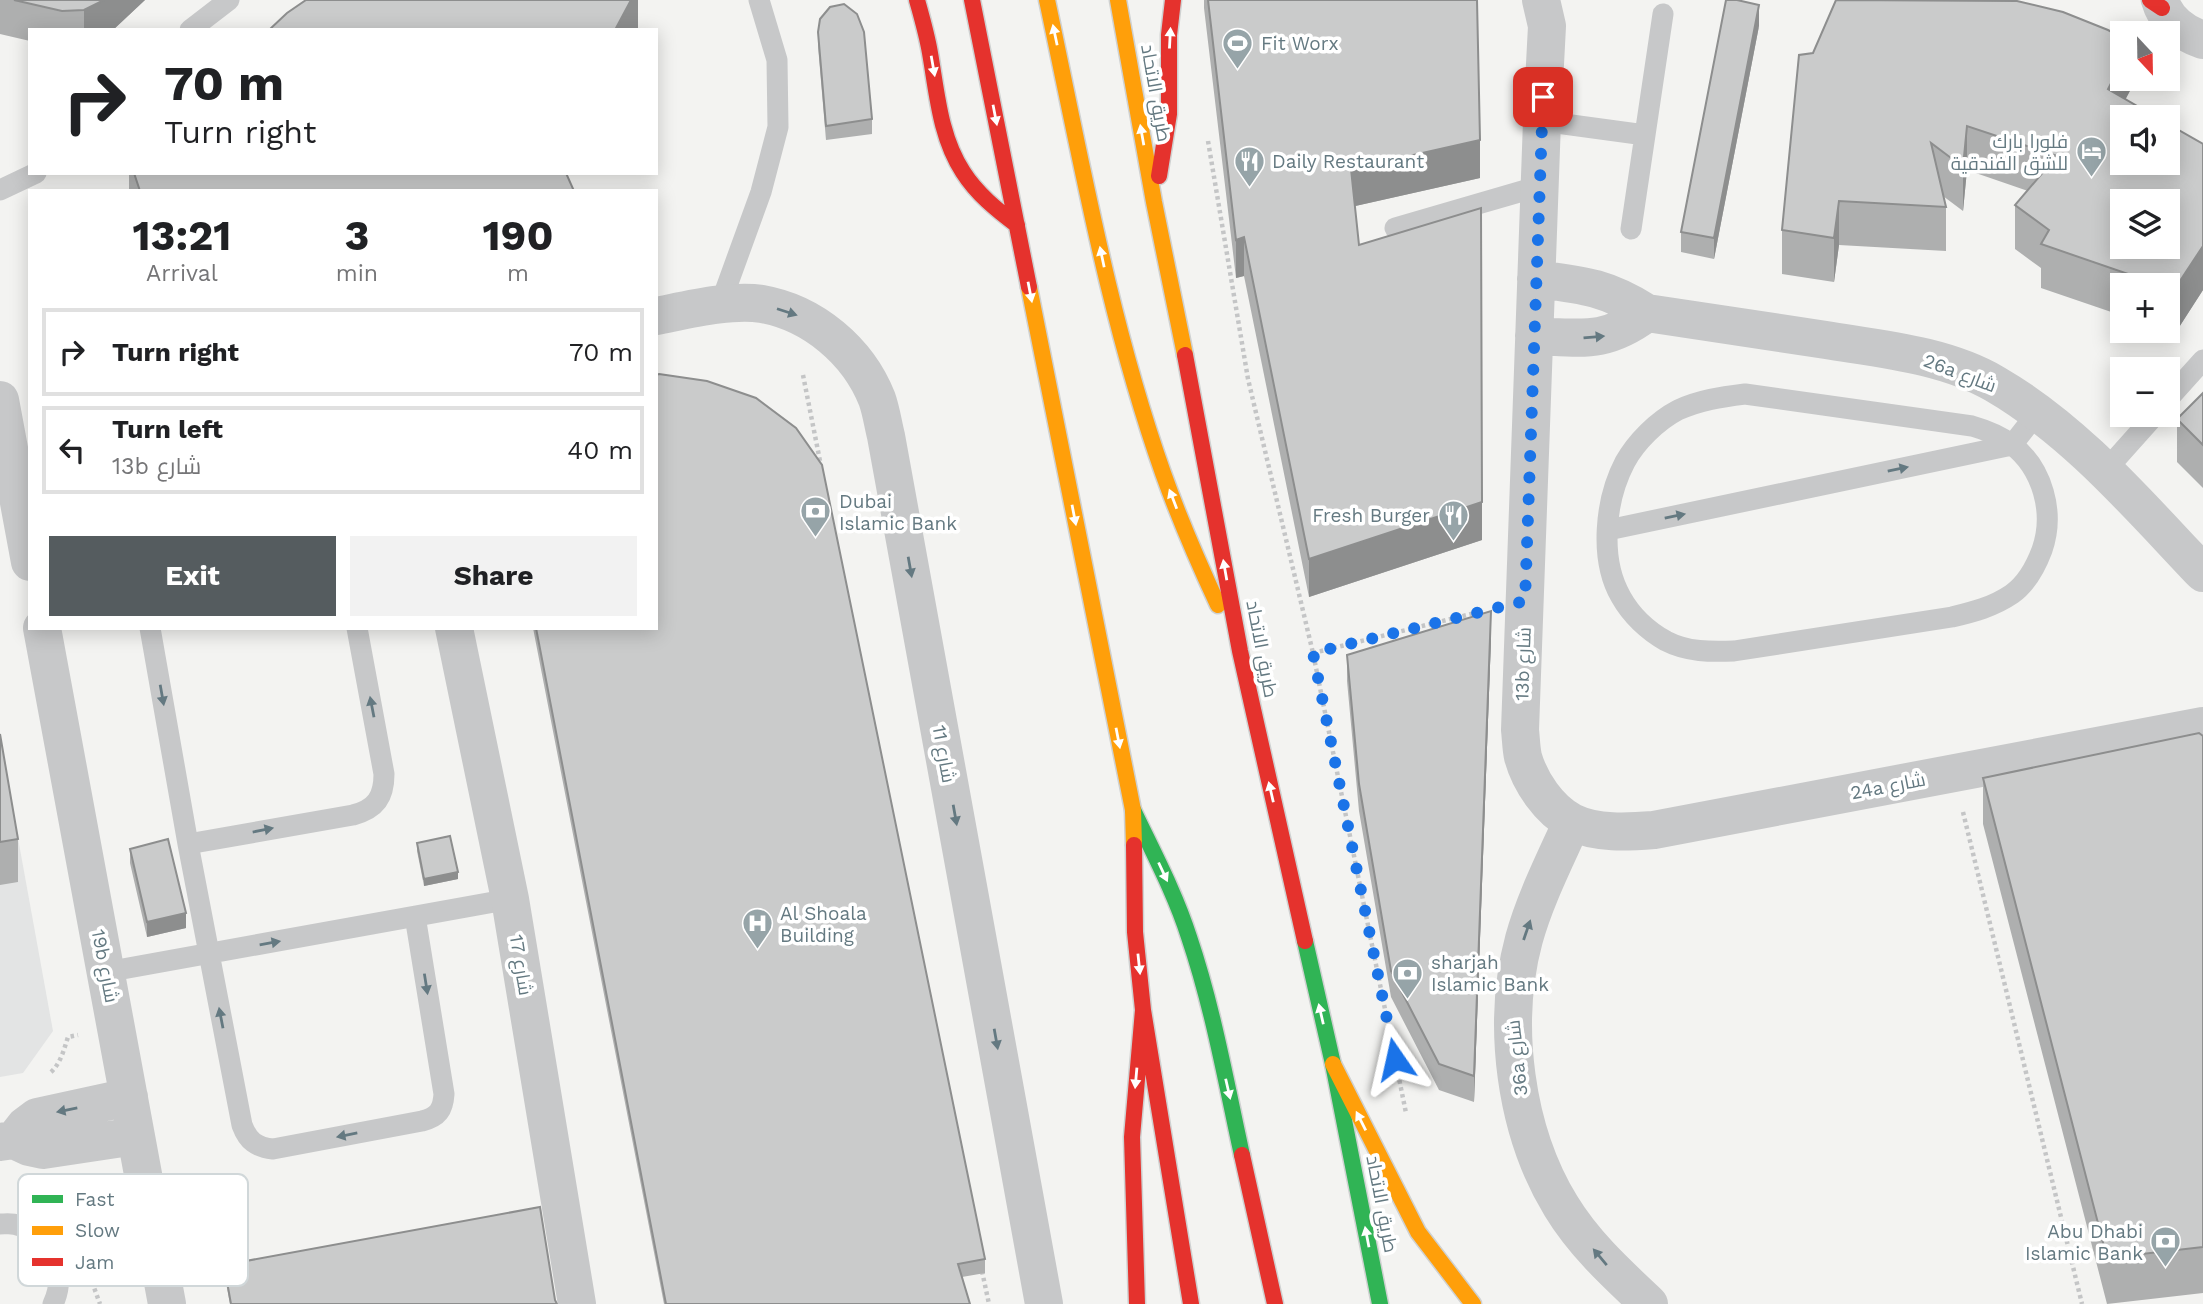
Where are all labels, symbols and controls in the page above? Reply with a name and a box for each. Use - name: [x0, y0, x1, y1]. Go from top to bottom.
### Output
- north arrow: [2110, 21, 2180, 91]
- map controls: [2110, 21, 2180, 427]
- one-way arrow: [1049, 24, 1060, 46]
- one-way arrow: [1164, 26, 1175, 48]
- sports icon: Fit Worx: [1221, 26, 1255, 70]
- place label: Fit Worx: [1261, 32, 1339, 55]
- street label: طريق الاتحاد: [1135, 42, 1176, 144]
- text: 70 m: [164, 54, 284, 112]
- one-way arrow: [927, 55, 938, 77]
- icon: right: [49, 56, 140, 147]
- pin: [1513, 67, 1573, 127]
- icon: arrive: [1524, 78, 1562, 116]
- one-way arrow: [989, 104, 1000, 126]
- button: sound: [2110, 105, 2180, 175]
- text: Turn right: [164, 113, 316, 151]
- one-way arrow: [1136, 124, 1147, 146]
- place label: فلورا بارك للشق الفندقية: [1951, 130, 2068, 176]
- hotel icon: فلورا بارك للشق الفندقية: [2074, 135, 2108, 179]
- restaurant icon: Daily Restaurant: [1232, 144, 1266, 188]
- place label: Daily Restaurant: [1272, 150, 1424, 173]
- button: layers: [2110, 189, 2180, 259]
- text: 13:21: [132, 211, 231, 260]
- text: 3: [344, 211, 369, 260]
- text: 190: [482, 211, 554, 260]
- one-way arrow: [1097, 246, 1108, 268]
- text: Arrival: [146, 260, 218, 287]
- text: min: [336, 260, 378, 287]
- text: m: [507, 260, 529, 287]
- button: +: [2110, 273, 2180, 343]
- one-way arrow: [1025, 281, 1036, 303]
- one-way arrow: [777, 307, 798, 318]
- one-way arrow: [1583, 331, 1605, 342]
- icon: right: [53, 333, 91, 371]
- text: Turn right: [112, 337, 239, 367]
- text: 70 m: [569, 337, 633, 367]
- street label: 26a شارع: [1920, 349, 2000, 399]
- button: −: [2110, 357, 2180, 427]
- text: Turn left: [112, 414, 223, 444]
- icon: left: [53, 431, 91, 469]
- text: 40 m: [567, 435, 633, 465]
- text: 13b شارع: [112, 453, 201, 480]
- one-way arrow: [1887, 463, 1909, 474]
- one-way arrow: [1168, 488, 1179, 509]
- place label: Dubai Islamic Bank: [839, 490, 957, 535]
- bank icon: Dubai Islamic Bank: [799, 495, 833, 539]
- restaurant icon: Fresh Burger: [1436, 498, 1470, 542]
- one-way arrow: [1069, 504, 1080, 526]
- place label: Fresh Burger: [1312, 504, 1430, 527]
- one-way arrow: [1664, 511, 1686, 522]
- button: Exit: [49, 536, 336, 616]
- button: Share: [350, 536, 637, 616]
- one-way arrow: [904, 557, 915, 579]
- one-way arrow: [1219, 558, 1230, 580]
- street label: طريق الاتحاد: [1240, 598, 1283, 700]
- street label: 13b شارع: [1510, 627, 1538, 701]
- one-way arrow: [156, 685, 167, 707]
- one-way arrow: [366, 696, 377, 718]
- street label: شارع 11: [926, 723, 960, 785]
- one-way arrow: [1113, 727, 1124, 749]
- street label: 24a شارع: [1849, 767, 1928, 806]
- one-way arrow: [1266, 781, 1277, 803]
- one-way arrow: [950, 804, 961, 826]
- one-way arrow: [252, 824, 274, 835]
- one-way arrow: [1157, 861, 1168, 882]
- place label: Al Shoala Building: [780, 902, 867, 947]
- hospital icon: Al Shoala Building: [740, 907, 774, 951]
- one-way arrow: [1522, 920, 1533, 941]
- street label: 19b شارع: [85, 927, 123, 1005]
- street label: شارع 17: [503, 933, 537, 997]
- one-way arrow: [259, 937, 281, 948]
- place label: sharjah Islamic Bank: [1431, 951, 1549, 996]
- one-way arrow: [1133, 953, 1144, 975]
- bank icon: sharjah Islamic Bank: [1391, 956, 1425, 1000]
- one-way arrow: [420, 973, 431, 995]
- one-way arrow: [1316, 1003, 1327, 1025]
- one-way arrow: [215, 1007, 226, 1029]
- street label: 36a شارع: [1502, 1019, 1534, 1097]
- position arrow: [1358, 1022, 1432, 1096]
- one-way arrow: [991, 1028, 1002, 1050]
- one-way arrow: [1130, 1068, 1141, 1090]
- one-way arrow: [1222, 1078, 1233, 1100]
- one-way arrow: [56, 1104, 78, 1115]
- one-way arrow: [1356, 1111, 1367, 1131]
- one-way arrow: [336, 1130, 358, 1141]
- street label: طريق الاتحاد: [1360, 1153, 1403, 1255]
- legend: [18, 1174, 248, 1286]
- text: Fast: [75, 1188, 114, 1211]
- text: Slow: [75, 1219, 120, 1242]
- place label: Abu Dhabi Islamic Bank: [2025, 1220, 2143, 1265]
- bank icon: Abu Dhabi Islamic Bank: [2149, 1225, 2183, 1269]
- one-way arrow: [1362, 1226, 1373, 1248]
- one-way arrow: [1593, 1248, 1608, 1265]
- text: Jam: [75, 1251, 114, 1274]

